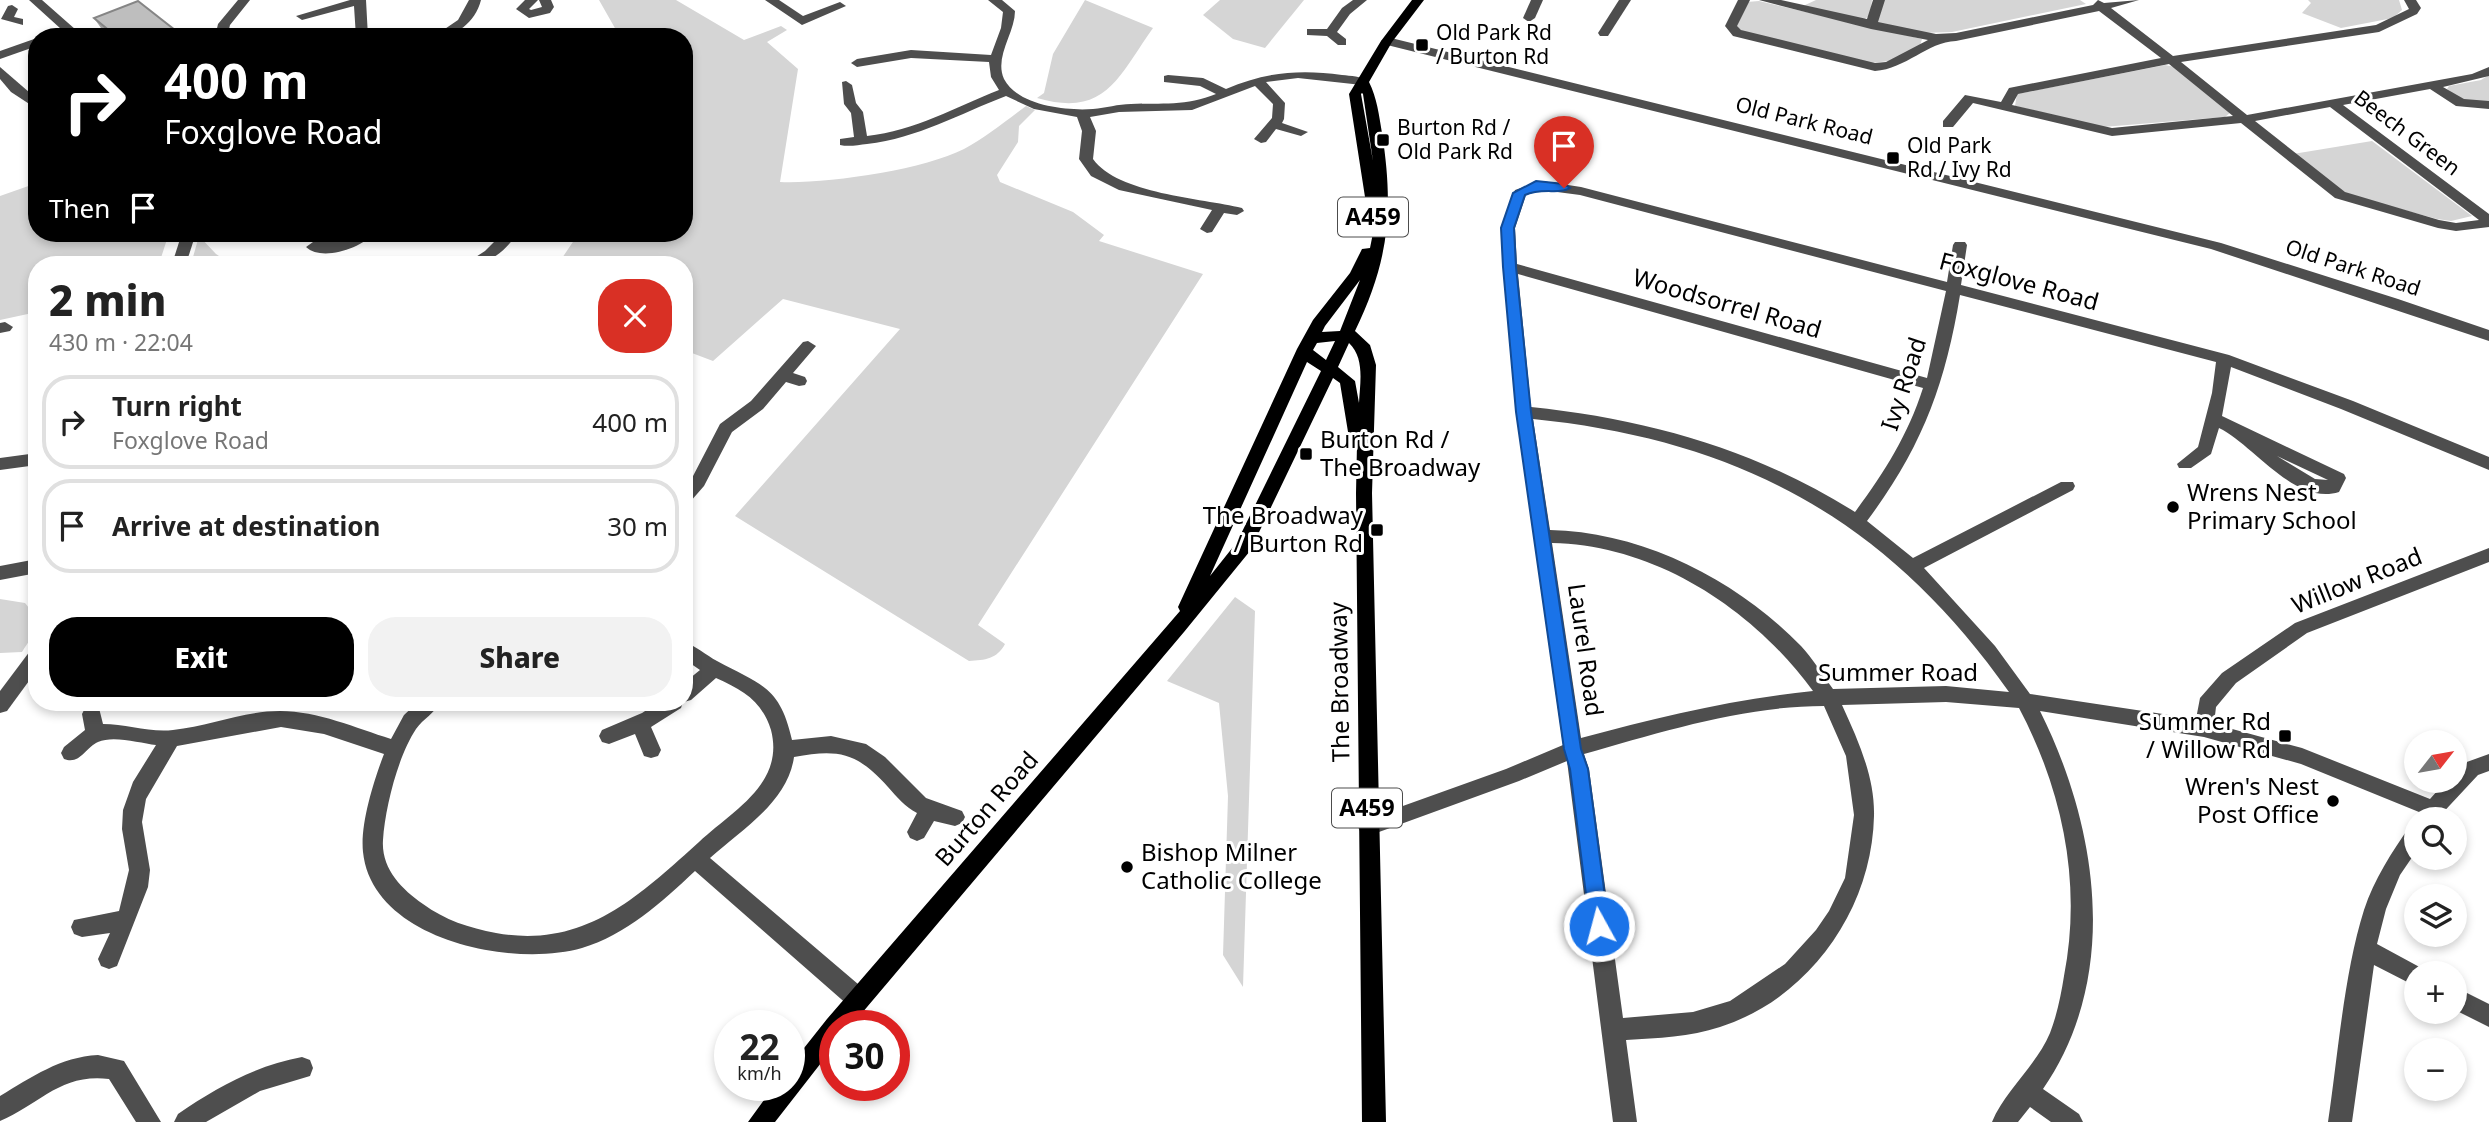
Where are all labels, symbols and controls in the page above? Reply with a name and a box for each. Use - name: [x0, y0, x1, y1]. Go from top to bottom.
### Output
- place label: Old Park Rd / Burton Rd: [1436, 18, 1552, 70]
- marker: Old Park Rd / Burton Rd: [1414, 37, 1430, 53]
- text: 400 m: [164, 47, 309, 113]
- icon: right: [49, 56, 140, 147]
- street label: Beech Green: [2349, 83, 2466, 181]
- street label: Old Park Road: [1733, 89, 1876, 151]
- text: Foxglove Road: [164, 110, 382, 153]
- place label: Burton Rd / Old Park Rd: [1397, 113, 1513, 165]
- pin: [1534, 116, 1594, 188]
- icon: arrive: [1545, 127, 1583, 165]
- place label: Old Park Rd / Ivy Rd: [1907, 131, 2012, 183]
- marker: Burton Rd / Old Park Rd: [1375, 132, 1391, 148]
- marker: Old Park Rd / Ivy Rd: [1885, 150, 1901, 166]
- icon: arrive: [124, 189, 162, 227]
- text: Then: [49, 190, 110, 226]
- road number: A459: [1338, 198, 1408, 236]
- street label: Old Park Road: [2282, 232, 2424, 302]
- street label: Foxglove Road: [1936, 243, 2103, 318]
- street label: Woodsorrel Road: [1629, 260, 1826, 345]
- text: 2 min: [49, 271, 166, 328]
- button: close: [598, 279, 672, 353]
- text: 430 m · 22:04: [49, 326, 193, 358]
- street label: Ivy Road: [1872, 333, 1933, 435]
- text: Turn right: [112, 388, 242, 424]
- icon: right: [53, 403, 91, 441]
- text: 400 m: [592, 404, 668, 440]
- place label: Burton Rd / The Broadway: [1320, 422, 1481, 483]
- text: Foxglove Road: [112, 424, 269, 456]
- marker: Burton Rd / The Broadway: [1298, 446, 1314, 462]
- place label: Wrens Nest Primary School: [2187, 475, 2357, 536]
- place label: The Broadway / Burton Rd: [1203, 498, 1364, 559]
- marker: Wrens Nest Primary School: [2165, 499, 2181, 515]
- icon: arrive: [53, 507, 91, 545]
- text: Arrive at destination: [112, 508, 381, 544]
- text: 30 m: [607, 508, 668, 544]
- marker: The Broadway / Burton Rd: [1369, 522, 1385, 538]
- street label: Willow Road: [2286, 539, 2426, 621]
- street label: Laurel Road: [1561, 581, 1612, 718]
- street label: The Broadway: [1321, 601, 1356, 762]
- button: Exit: [49, 617, 354, 697]
- button: Share: [368, 617, 672, 697]
- street label: Summer Road: [1818, 655, 1978, 688]
- place label: Summer Rd / Willow Rd: [2139, 704, 2271, 765]
- marker: Summer Rd / Willow Rd: [2277, 728, 2293, 744]
- north arrow: [2404, 730, 2468, 793]
- map controls: [2404, 730, 2467, 1101]
- street label: Burton Road: [927, 744, 1045, 873]
- place label: Wren's Nest Post Office: [2185, 769, 2319, 830]
- road number: A459: [1332, 788, 1402, 828]
- marker: Wren's Nest Post Office: [2325, 793, 2341, 809]
- button: search: [2404, 807, 2467, 870]
- place label: Bishop Milner Catholic College: [1141, 835, 1322, 896]
- marker: Bishop Milner Catholic College: [1119, 859, 1135, 875]
- button: layers: [2404, 884, 2467, 947]
- position arrow: [1562, 889, 1636, 963]
- button: +: [2404, 961, 2467, 1024]
- speed limit sign: 30: [819, 1010, 910, 1101]
- text: 22: [739, 1023, 780, 1070]
- button: −: [2404, 1038, 2467, 1101]
- text: km/h: [737, 1061, 782, 1085]

